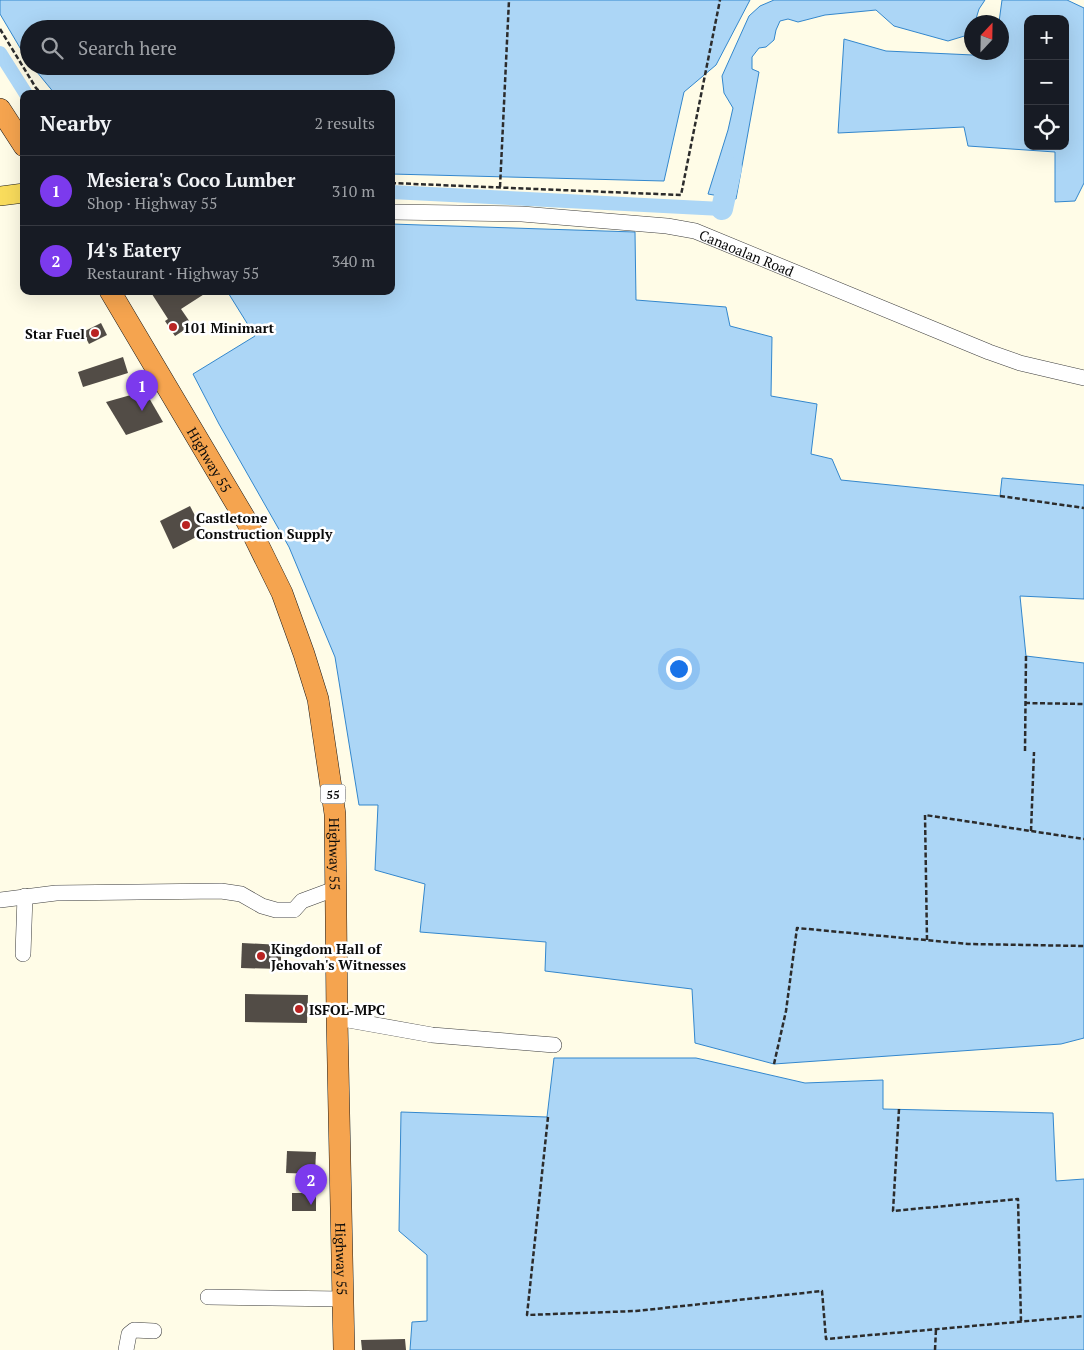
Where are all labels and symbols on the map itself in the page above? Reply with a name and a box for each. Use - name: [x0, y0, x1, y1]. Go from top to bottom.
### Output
- north arrow: [964, 15, 1009, 60]
- street label: Canaoalan Road: [697, 224, 797, 280]
- place label: 101 Minimart: [183, 318, 275, 337]
- marker: 101 Minimart: [167, 321, 179, 333]
- place label: Star Fuel: [25, 324, 85, 343]
- marker: Star Fuel: [89, 327, 101, 339]
- pin: 1: [126, 370, 158, 411]
- street label: Highway 55: [183, 423, 237, 496]
- place label: Castletone Construction Supply: [196, 508, 333, 543]
- marker: Castletone Construction Supply: [180, 519, 192, 531]
- your location: [666, 656, 692, 682]
- road number: 55: [320, 784, 346, 804]
- street label: Highway 55: [326, 818, 345, 890]
- place label: Kingdom Hall of Jehovah's Witnesses: [271, 939, 406, 974]
- marker: Kingdom Hall of Jehovah's Witnesses: [255, 950, 267, 962]
- place label: ISFOL-MPC: [309, 1000, 385, 1019]
- marker: ISFOL-MPC: [293, 1003, 305, 1015]
- pin: 2: [295, 1164, 327, 1205]
- street label: Highway 55: [332, 1222, 352, 1296]

